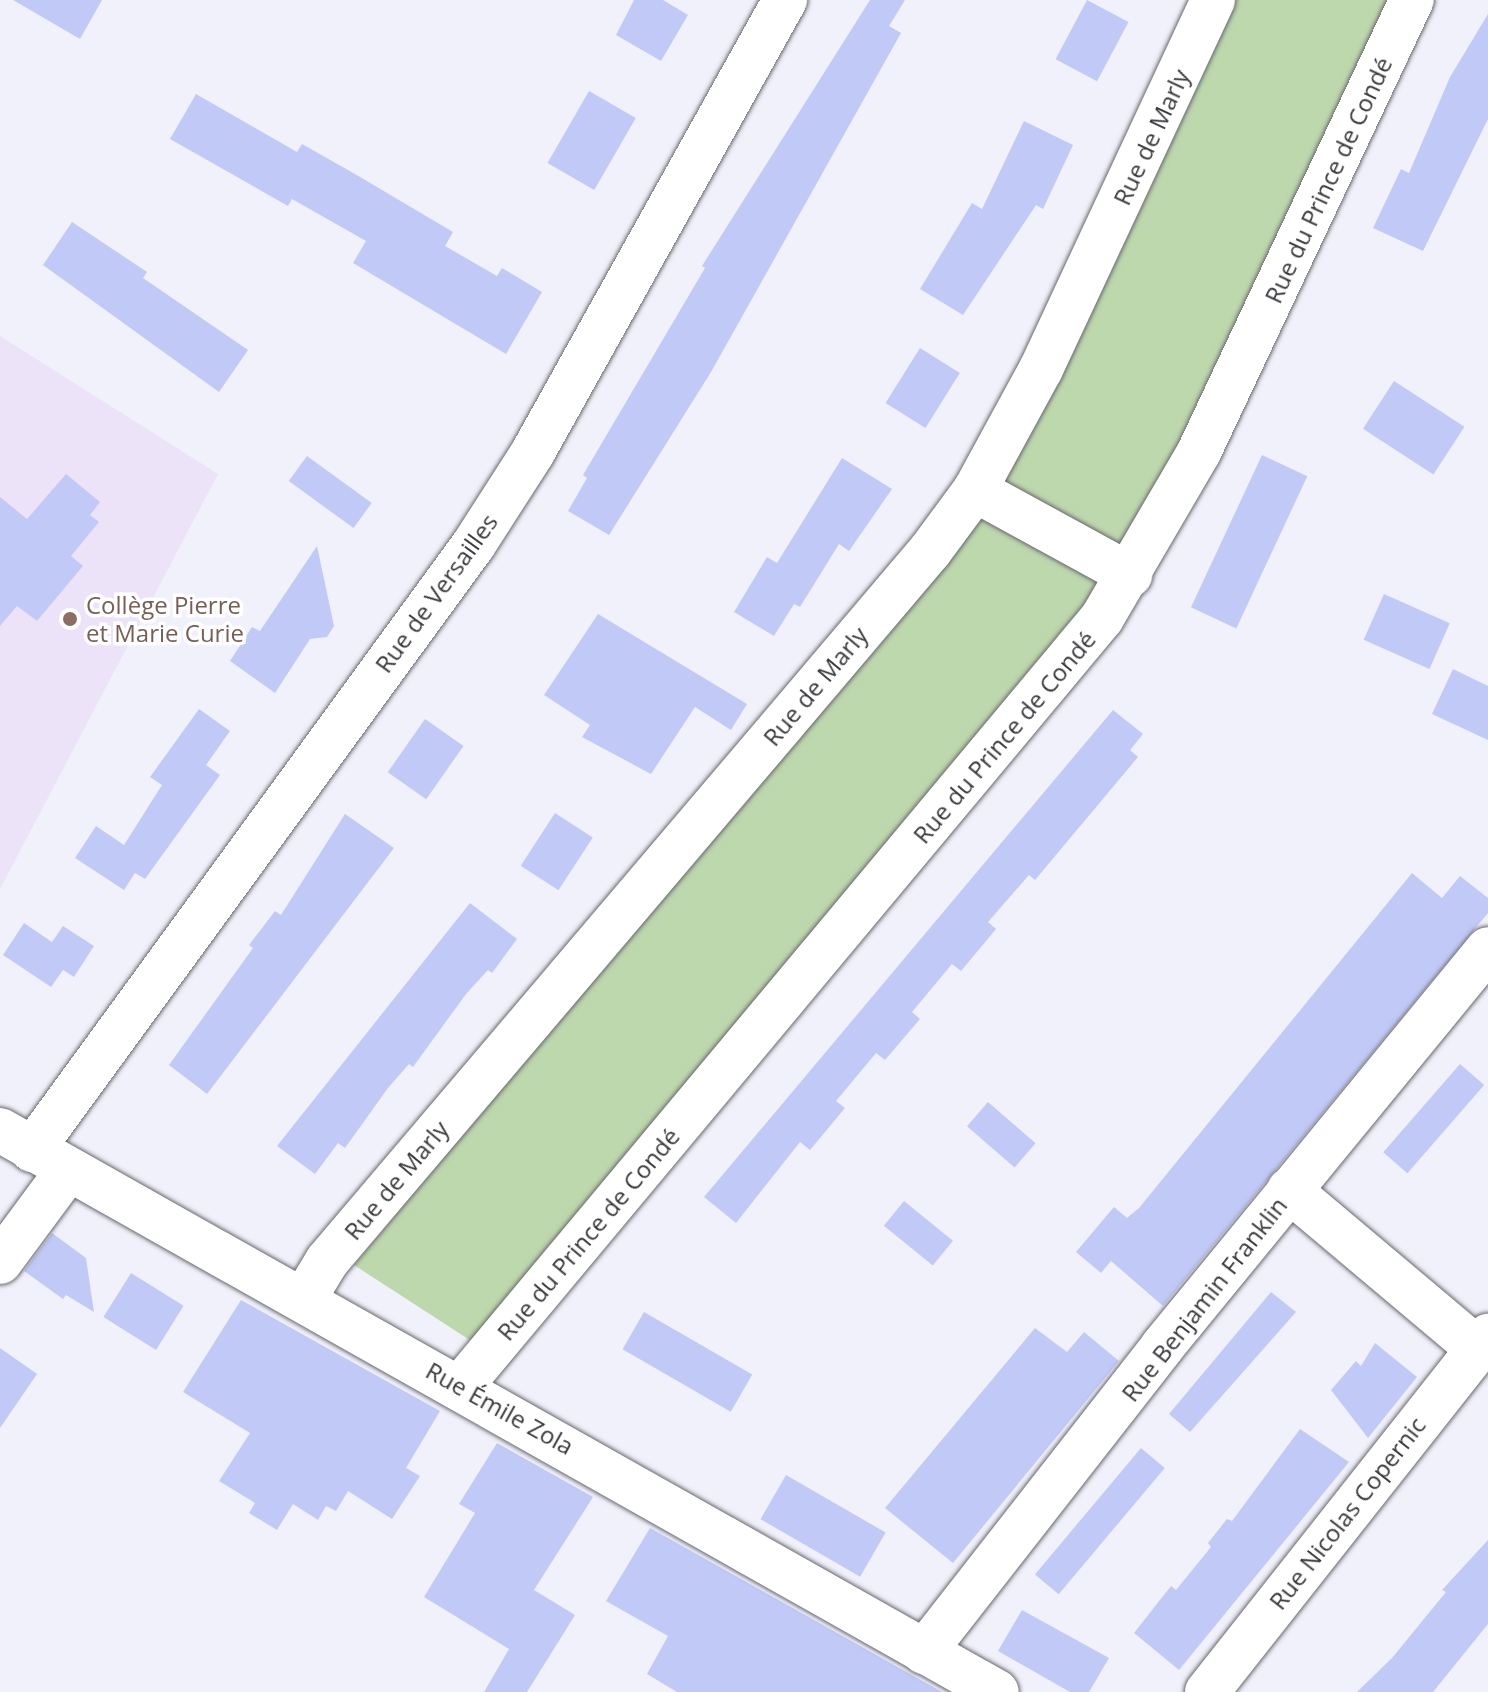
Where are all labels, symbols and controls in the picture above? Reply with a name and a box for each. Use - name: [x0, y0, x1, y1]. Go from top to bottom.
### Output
- street label: Rue du Prince de Condé: [1258, 52, 1398, 308]
- street label: Rue de Marly: [1107, 65, 1195, 209]
- street label: Rue de Versailles: [369, 508, 503, 678]
- place label: Collège Pierre et Marie Curie: [86, 591, 244, 647]
- marker: Collège Pierre et Marie Curie: [61, 610, 79, 628]
- street label: Rue de Marly: [757, 621, 873, 751]
- street label: Rue du Prince de Condé: [907, 625, 1101, 849]
- street label: Rue de Marly: [338, 1115, 454, 1245]
- street label: Rue du Prince de Condé: [491, 1122, 685, 1346]
- street label: Rue Benjamin Franklin: [1115, 1191, 1293, 1407]
- street label: Rue Émile Zola: [421, 1356, 579, 1460]
- street label: Rue Nicolas Copernic: [1263, 1411, 1431, 1615]

